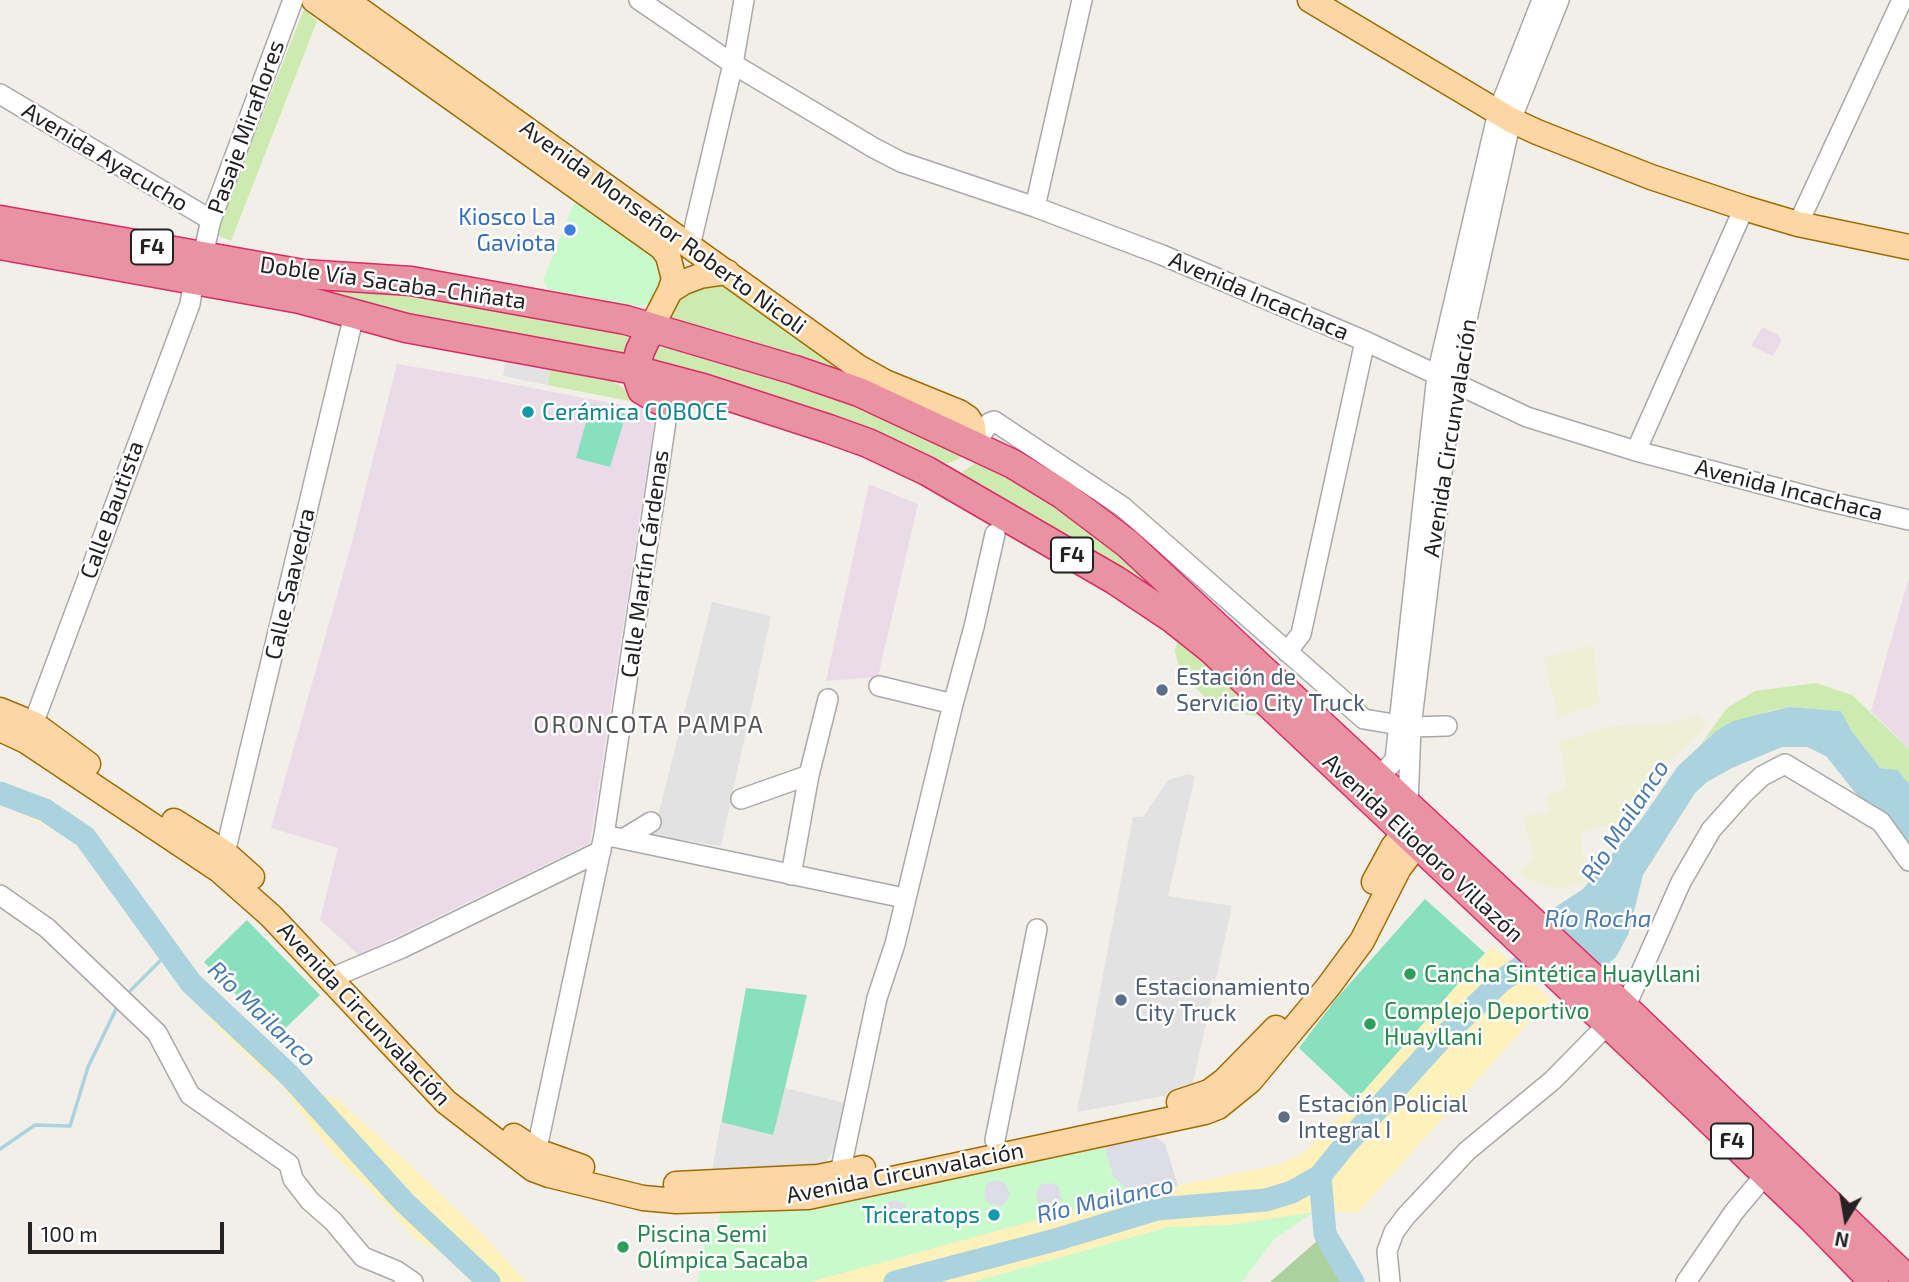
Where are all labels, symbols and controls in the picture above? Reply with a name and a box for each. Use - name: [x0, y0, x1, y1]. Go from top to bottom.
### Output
- street label: Pasaje Miraflores: [202, 36, 290, 218]
- street label: Avenida Ayacucho: [17, 97, 193, 217]
- street label: Avenida Monseñor Roberto Nicoli: [515, 114, 811, 340]
- place label: Kiosco La Gaviota: [458, 203, 556, 257]
- marker: Kiosco La Gaviota: [562, 222, 578, 238]
- road number: F4: [131, 230, 173, 264]
- street label: Avenida Incachaca: [1165, 246, 1353, 346]
- street label: Doble Vía Sacaba-Chiñata: [258, 251, 528, 315]
- street label: Avenida Circunvalación: [1418, 317, 1482, 559]
- place label: Cerámica COBOCE: [542, 398, 728, 426]
- marker: Cerámica COBOCE: [520, 404, 536, 420]
- street label: Calle Bautista: [74, 437, 150, 583]
- street label: Calle Martín Cárdenas: [615, 448, 675, 680]
- street label: Avenida Incachaca: [1692, 453, 1886, 527]
- street label: Calle Saavedra: [259, 506, 321, 662]
- road number: F4: [1051, 538, 1093, 572]
- place label: Estación de Servicio City Truck: [1176, 663, 1365, 717]
- marker: Estación de Servicio City Truck: [1154, 682, 1170, 698]
- district label: ORONCOTA PAMPA: [535, 711, 763, 739]
- street label: Avenida Eliodoro Villazón: [1317, 748, 1529, 948]
- water label: Río Mailanco: [1575, 754, 1675, 888]
- water label: Río Rocha: [1544, 905, 1652, 933]
- street label: Avenida Circunvalación: [272, 916, 456, 1112]
- water label: Río Mailanco: [202, 955, 322, 1073]
- place label: Cancha Sintética Huayllani: [1424, 960, 1701, 988]
- marker: Cancha Sintética Huayllani: [1402, 966, 1418, 982]
- place label: Estacionamiento City Truck: [1135, 973, 1310, 1027]
- marker: Estacionamiento City Truck: [1113, 992, 1129, 1008]
- place label: Complejo Deportivo Huayllani: [1384, 997, 1590, 1051]
- marker: Complejo Deportivo Huayllani: [1362, 1016, 1378, 1032]
- place label: Estación Policial Integral I: [1298, 1090, 1468, 1144]
- marker: Estación Policial Integral I: [1276, 1109, 1292, 1125]
- road number: F4: [1711, 1124, 1753, 1158]
- street label: Avenida Circunvalación: [784, 1136, 1026, 1210]
- water label: Río Mailanco: [1034, 1170, 1176, 1230]
- north arrow: [1811, 1184, 1881, 1254]
- place label: Triceratops: [862, 1201, 980, 1229]
- marker: Triceratops: [986, 1207, 1002, 1223]
- scale bar: [32, 1208, 228, 1252]
- place label: Piscina Semi Olímpica Sacaba: [637, 1220, 808, 1274]
- text: 100 m: [41, 1221, 98, 1246]
- text: N: [1833, 1228, 1851, 1253]
- marker: Piscina Semi Olímpica Sacaba: [615, 1239, 631, 1255]

